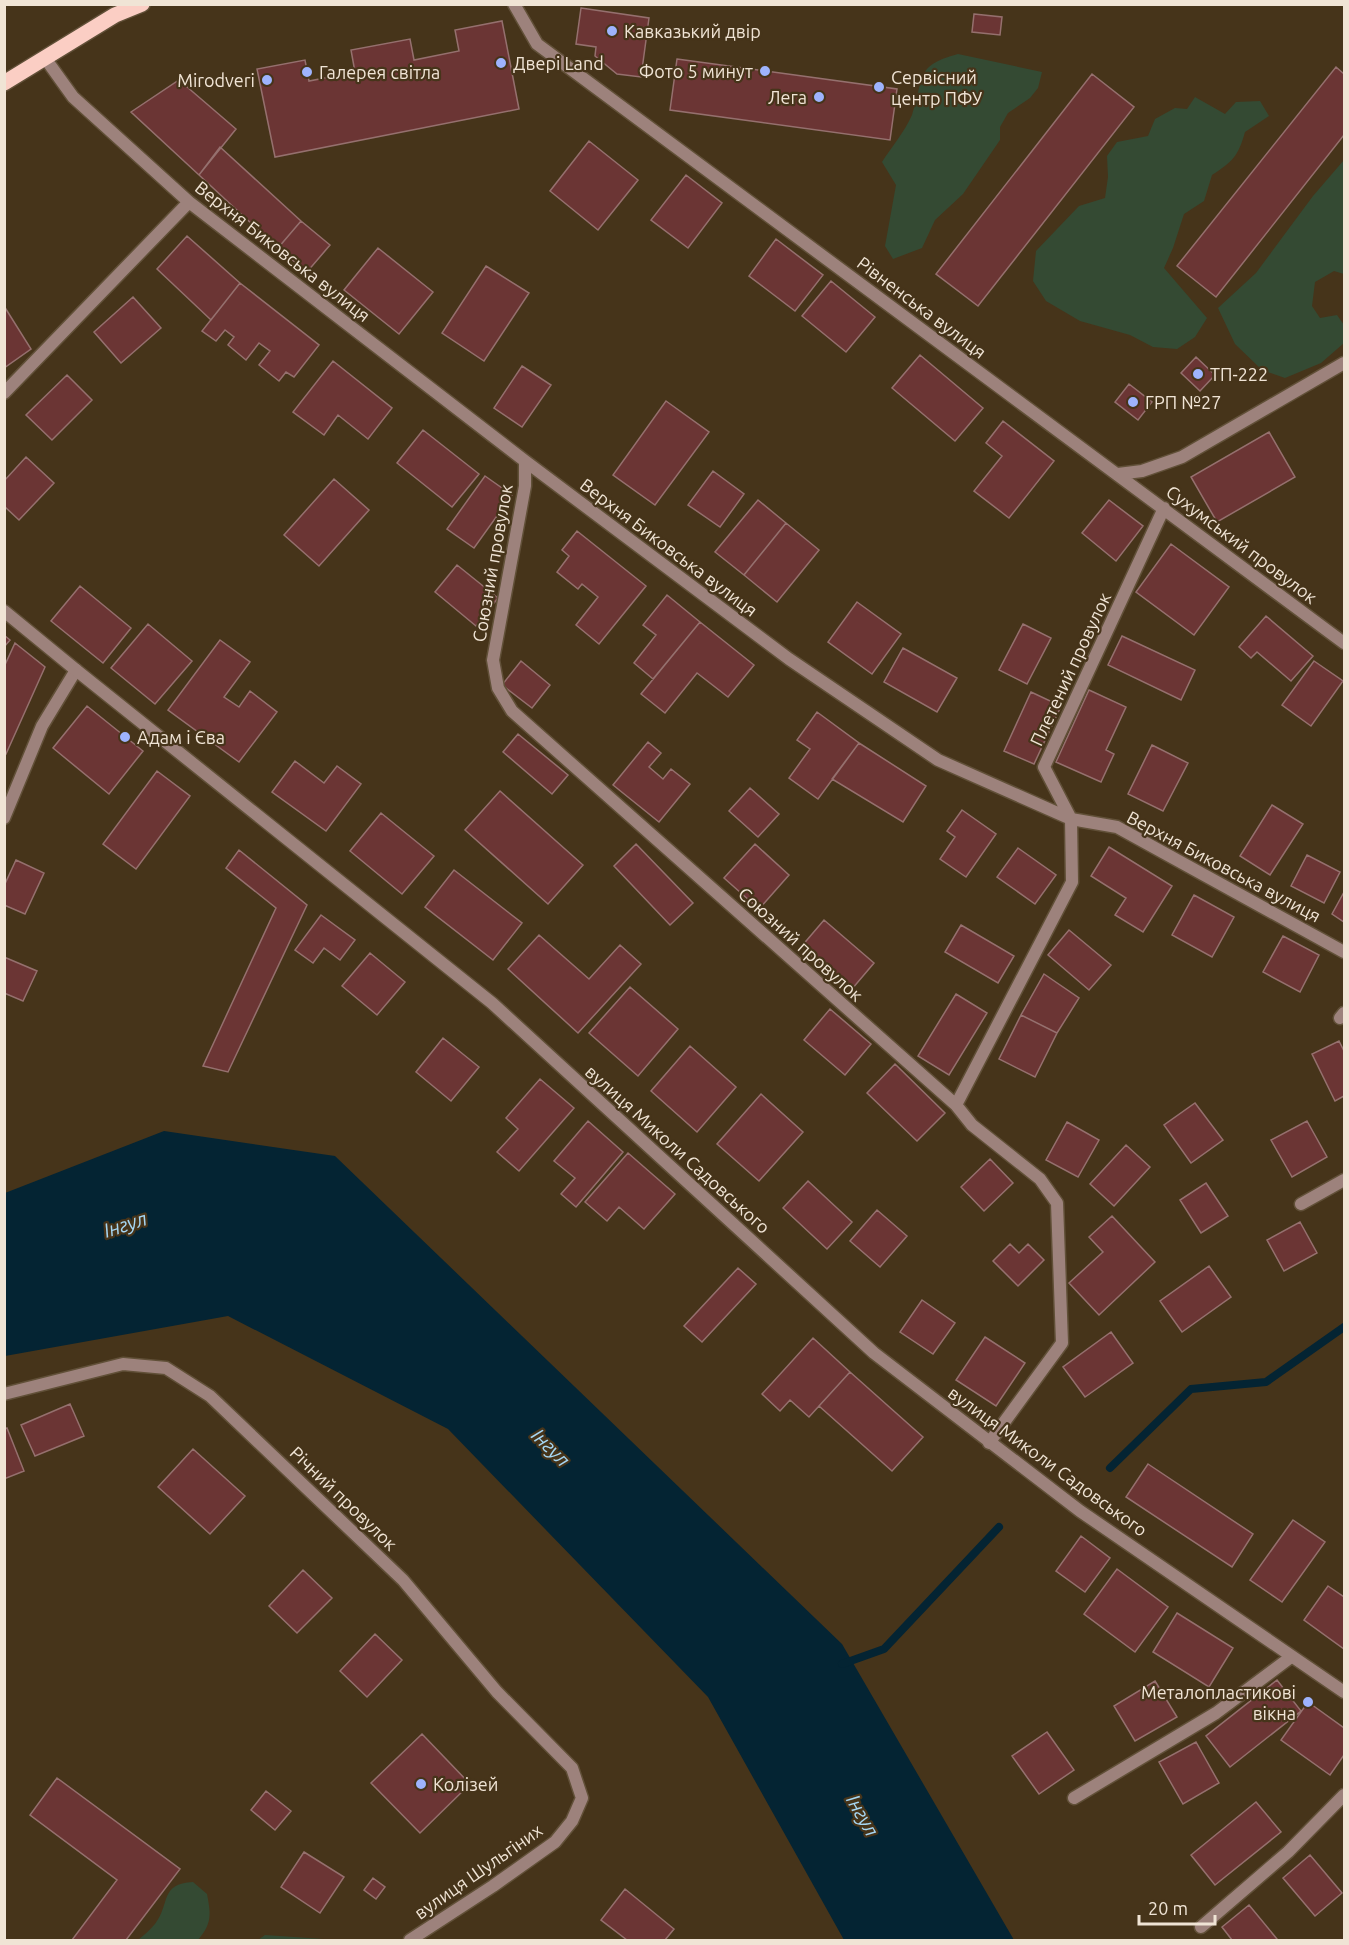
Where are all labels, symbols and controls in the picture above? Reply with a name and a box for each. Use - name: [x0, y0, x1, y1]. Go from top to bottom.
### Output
- place label: Кавказький двір: [624, 21, 761, 41]
- marker: Кавказький двір: [605, 24, 619, 38]
- place label: Двері Land: [513, 53, 604, 73]
- marker: Двері Land: [494, 56, 508, 70]
- place label: Фото 5 минут: [639, 61, 753, 81]
- place label: Галерея світла: [319, 62, 440, 82]
- marker: Фото 5 минут: [758, 64, 772, 78]
- marker: Галерея світла: [300, 65, 314, 79]
- place label: Cервісний центр ПФУ: [891, 67, 982, 108]
- place label: Mirodveri: [177, 70, 255, 90]
- marker: Mirodveri: [260, 73, 274, 87]
- marker: Cервісний центр ПФУ: [872, 80, 886, 94]
- place label: Лега: [768, 87, 807, 107]
- marker: Лега: [812, 90, 826, 104]
- street label: Верхня Биковська вулиця: [192, 177, 374, 325]
- street label: Рівненська вулиця: [854, 252, 990, 362]
- place label: ТП-222: [1210, 364, 1268, 384]
- marker: ТП-222: [1191, 367, 1205, 381]
- place label: ГРП №27: [1145, 392, 1221, 412]
- marker: ГРП №27: [1126, 395, 1140, 409]
- street label: Верхня Биковська вулиця: [577, 474, 761, 620]
- street label: Сухумський провулок: [1163, 481, 1321, 607]
- street label: Союзний провулок: [468, 482, 516, 644]
- street label: Плетений провулок: [1026, 589, 1114, 749]
- place label: Адам і Єва: [137, 727, 225, 747]
- marker: Адам і Єва: [118, 730, 132, 744]
- street label: Верхня Биковська вулиця: [1124, 806, 1324, 926]
- street label: Союзний провулок: [735, 883, 867, 1005]
- street label: вулиця Миколи Садовського: [582, 1061, 774, 1237]
- water label: Інгул: [100, 1206, 150, 1242]
- street label: вулиця Миколи Садовського: [945, 1382, 1151, 1540]
- water label: Інгул: [527, 1423, 575, 1471]
- street label: Річний провулок: [287, 1442, 401, 1554]
- place label: Металопластикові вікна: [1141, 1682, 1296, 1723]
- marker: Металопластикові вікна: [1301, 1695, 1315, 1709]
- place label: Колізей: [433, 1774, 498, 1794]
- marker: Колізей: [414, 1777, 428, 1791]
- water label: Інгул: [842, 1790, 884, 1840]
- street label: вулиця Шульгіних: [410, 1819, 546, 1923]
- scale bar: [1139, 1888, 1216, 1926]
- text: 20 m: [1148, 1898, 1188, 1918]

